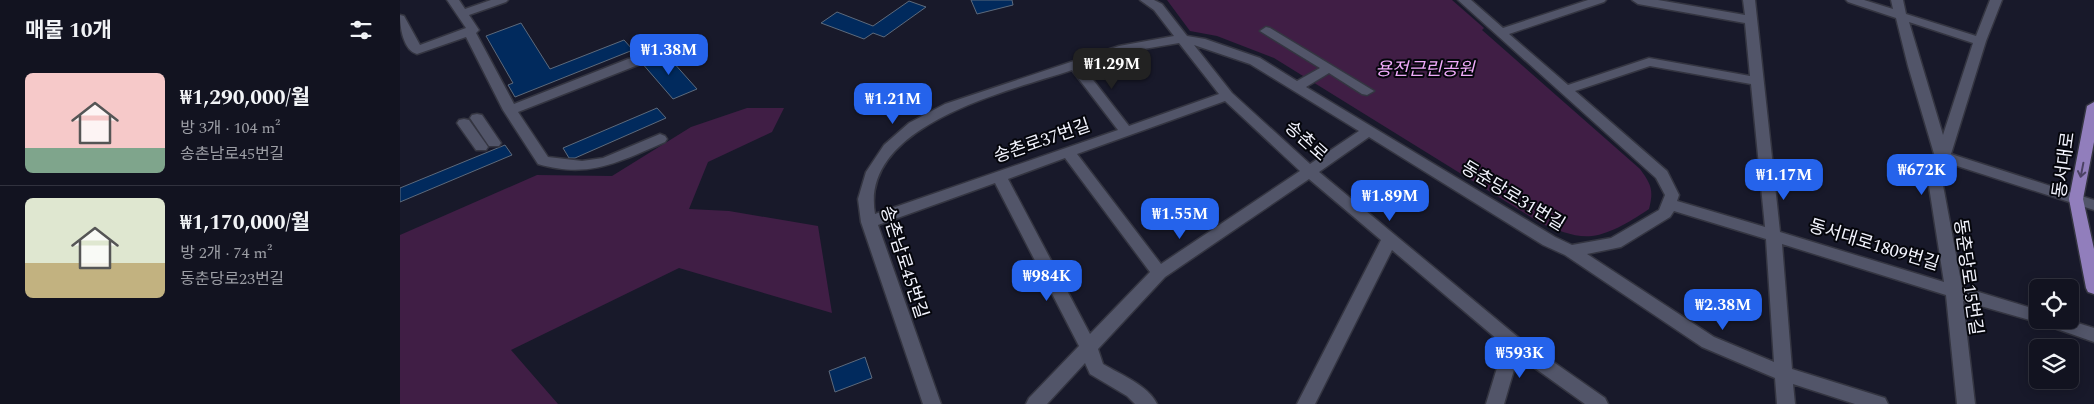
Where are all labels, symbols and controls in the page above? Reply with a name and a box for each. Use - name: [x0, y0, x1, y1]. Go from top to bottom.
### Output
- text: 매물 10개: [25, 15, 112, 47]
- icon: filters: [347, 16, 375, 44]
- pin: ₩1.38M: [628, 34, 710, 76]
- text: ₩1.38M: [641, 38, 697, 62]
- pin: ₩1.29M: [1071, 48, 1153, 90]
- text: ₩1.29M: [1084, 52, 1140, 76]
- park label: 용전근린공원: [1375, 56, 1476, 83]
- text: ₩1,290,000/월: [180, 82, 310, 114]
- pin: ₩1.21M: [852, 82, 934, 125]
- text: ₩1.21M: [865, 87, 921, 111]
- icon: home: [65, 93, 125, 153]
- street label: 송촌로37번길: [990, 112, 1094, 170]
- street label: 송촌로: [1279, 114, 1333, 168]
- text: 방 3개 · 104 m²: [180, 116, 280, 140]
- street label: 동서대로: [2046, 130, 2082, 200]
- text: 송촌남로45번길: [180, 142, 284, 166]
- street label: 동춘당로31번길: [1456, 154, 1570, 238]
- pin: ₩672K: [1887, 154, 1957, 196]
- pin: ₩1.17M: [1743, 158, 1825, 201]
- text: ₩672K: [1898, 158, 1946, 182]
- one-way arrow: [2076, 161, 2086, 177]
- text: ₩1.17M: [1756, 163, 1812, 187]
- pin: ₩1.89M: [1349, 180, 1431, 222]
- text: ₩1.89M: [1362, 184, 1418, 208]
- pin: ₩1.55M: [1139, 198, 1221, 240]
- street label: 송촌남로45번길: [873, 202, 935, 322]
- text: ₩1.55M: [1152, 202, 1208, 226]
- text: ₩1,170,000/월: [180, 207, 310, 239]
- street label: 동서대로1809번길: [1805, 212, 1943, 278]
- street label: 동춘당로15번길: [1946, 217, 1990, 337]
- icon: home: [65, 218, 125, 278]
- text: 방 2개 · 74 m²: [180, 241, 272, 265]
- pin: ₩984K: [1012, 260, 1082, 302]
- text: ₩984K: [1023, 264, 1071, 288]
- text: 동춘당로23번길: [180, 267, 284, 291]
- map controls: [2029, 279, 2079, 389]
- button: locate: [2029, 279, 2079, 329]
- pin: ₩2.38M: [1682, 288, 1764, 331]
- text: ₩2.38M: [1695, 293, 1751, 317]
- pin: ₩593K: [1485, 336, 1555, 379]
- button: layers: [2029, 339, 2079, 389]
- text: ₩593K: [1496, 341, 1544, 365]

